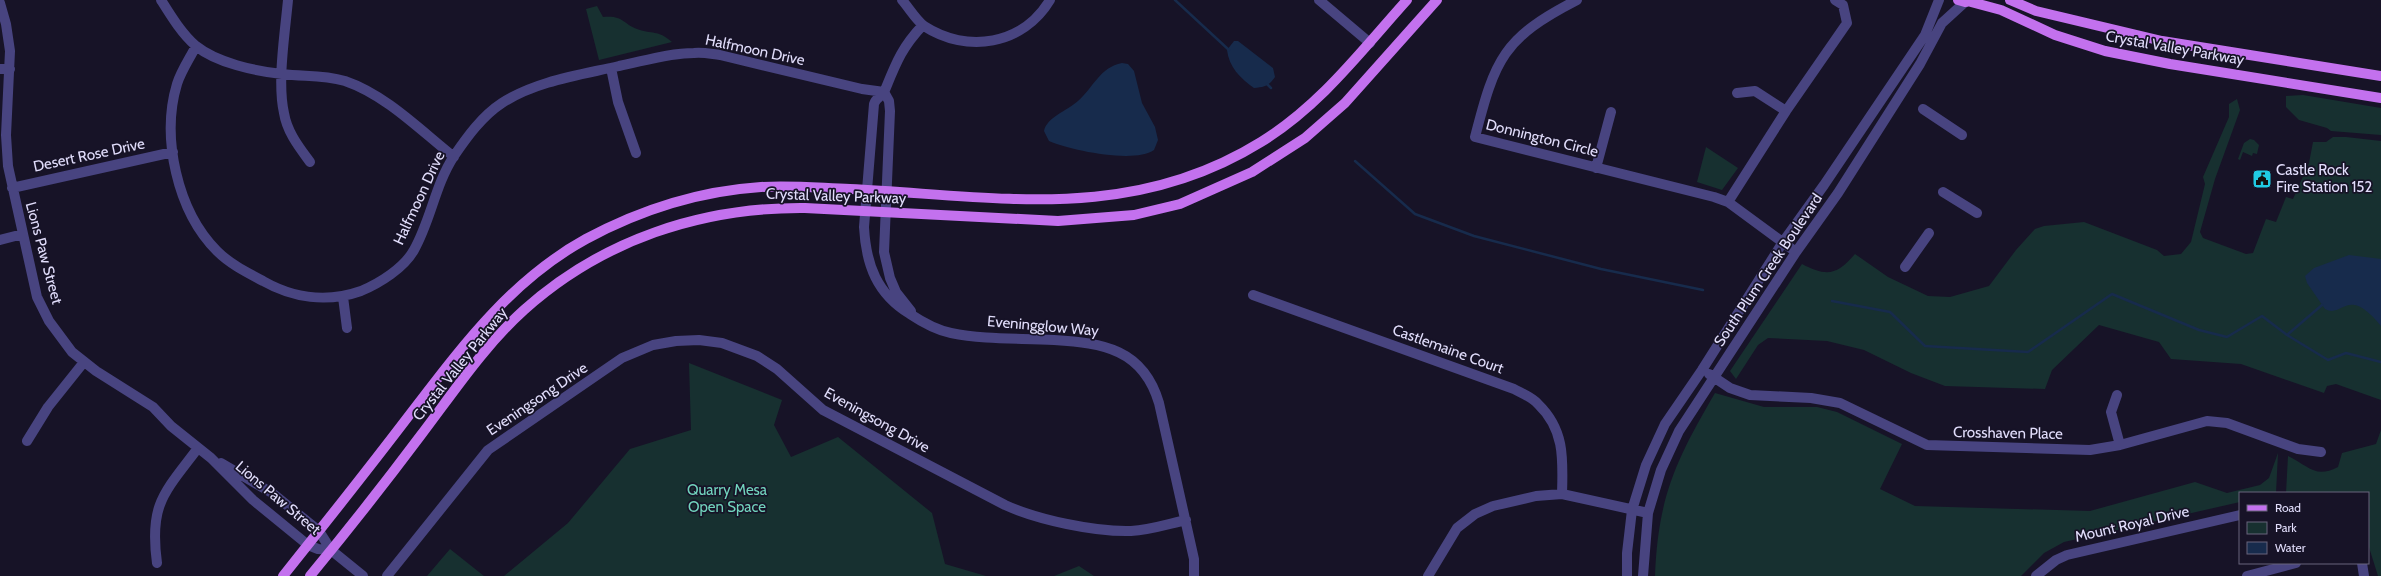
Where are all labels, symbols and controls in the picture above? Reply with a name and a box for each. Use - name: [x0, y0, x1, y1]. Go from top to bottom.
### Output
- street label: Crystal Valley Parkway: [2104, 27, 2246, 69]
- street label: Halfmoon Drive: [704, 31, 807, 69]
- street label: Donnington Circle: [1484, 115, 1600, 161]
- street label: Desert Rose Drive: [32, 134, 147, 176]
- street label: Halfmoon Drive: [389, 148, 449, 248]
- place label: Castle Rock Fire Station 152: [2276, 161, 2372, 196]
- public building icon: Castle Rock Fire Station 152: [2251, 168, 2273, 190]
- street label: Crystal Valley Parkway: [766, 185, 907, 207]
- street label: South Plum Creek Boulevard: [1710, 190, 1826, 350]
- street label: Lions Paw Street: [22, 200, 66, 306]
- street label: Crystal Valley Parkway: [409, 303, 511, 424]
- street label: Eveningglow Way: [986, 312, 1100, 340]
- street label: Castlemaine Court: [1390, 321, 1506, 377]
- street label: Eveningsong Drive: [483, 358, 591, 439]
- street label: Eveningsong Drive: [821, 384, 933, 457]
- street label: Crosshaven Place: [1953, 423, 2063, 443]
- street label: Lions Paw Street: [232, 457, 324, 539]
- park label: Quarry Mesa Open Space: [687, 481, 768, 516]
- legend: [2239, 492, 2369, 564]
- text: Road: [2275, 500, 2301, 515]
- street label: Mount Royal Drive: [2073, 502, 2191, 546]
- text: Park: [2275, 520, 2297, 535]
- text: Water: [2275, 540, 2306, 555]

